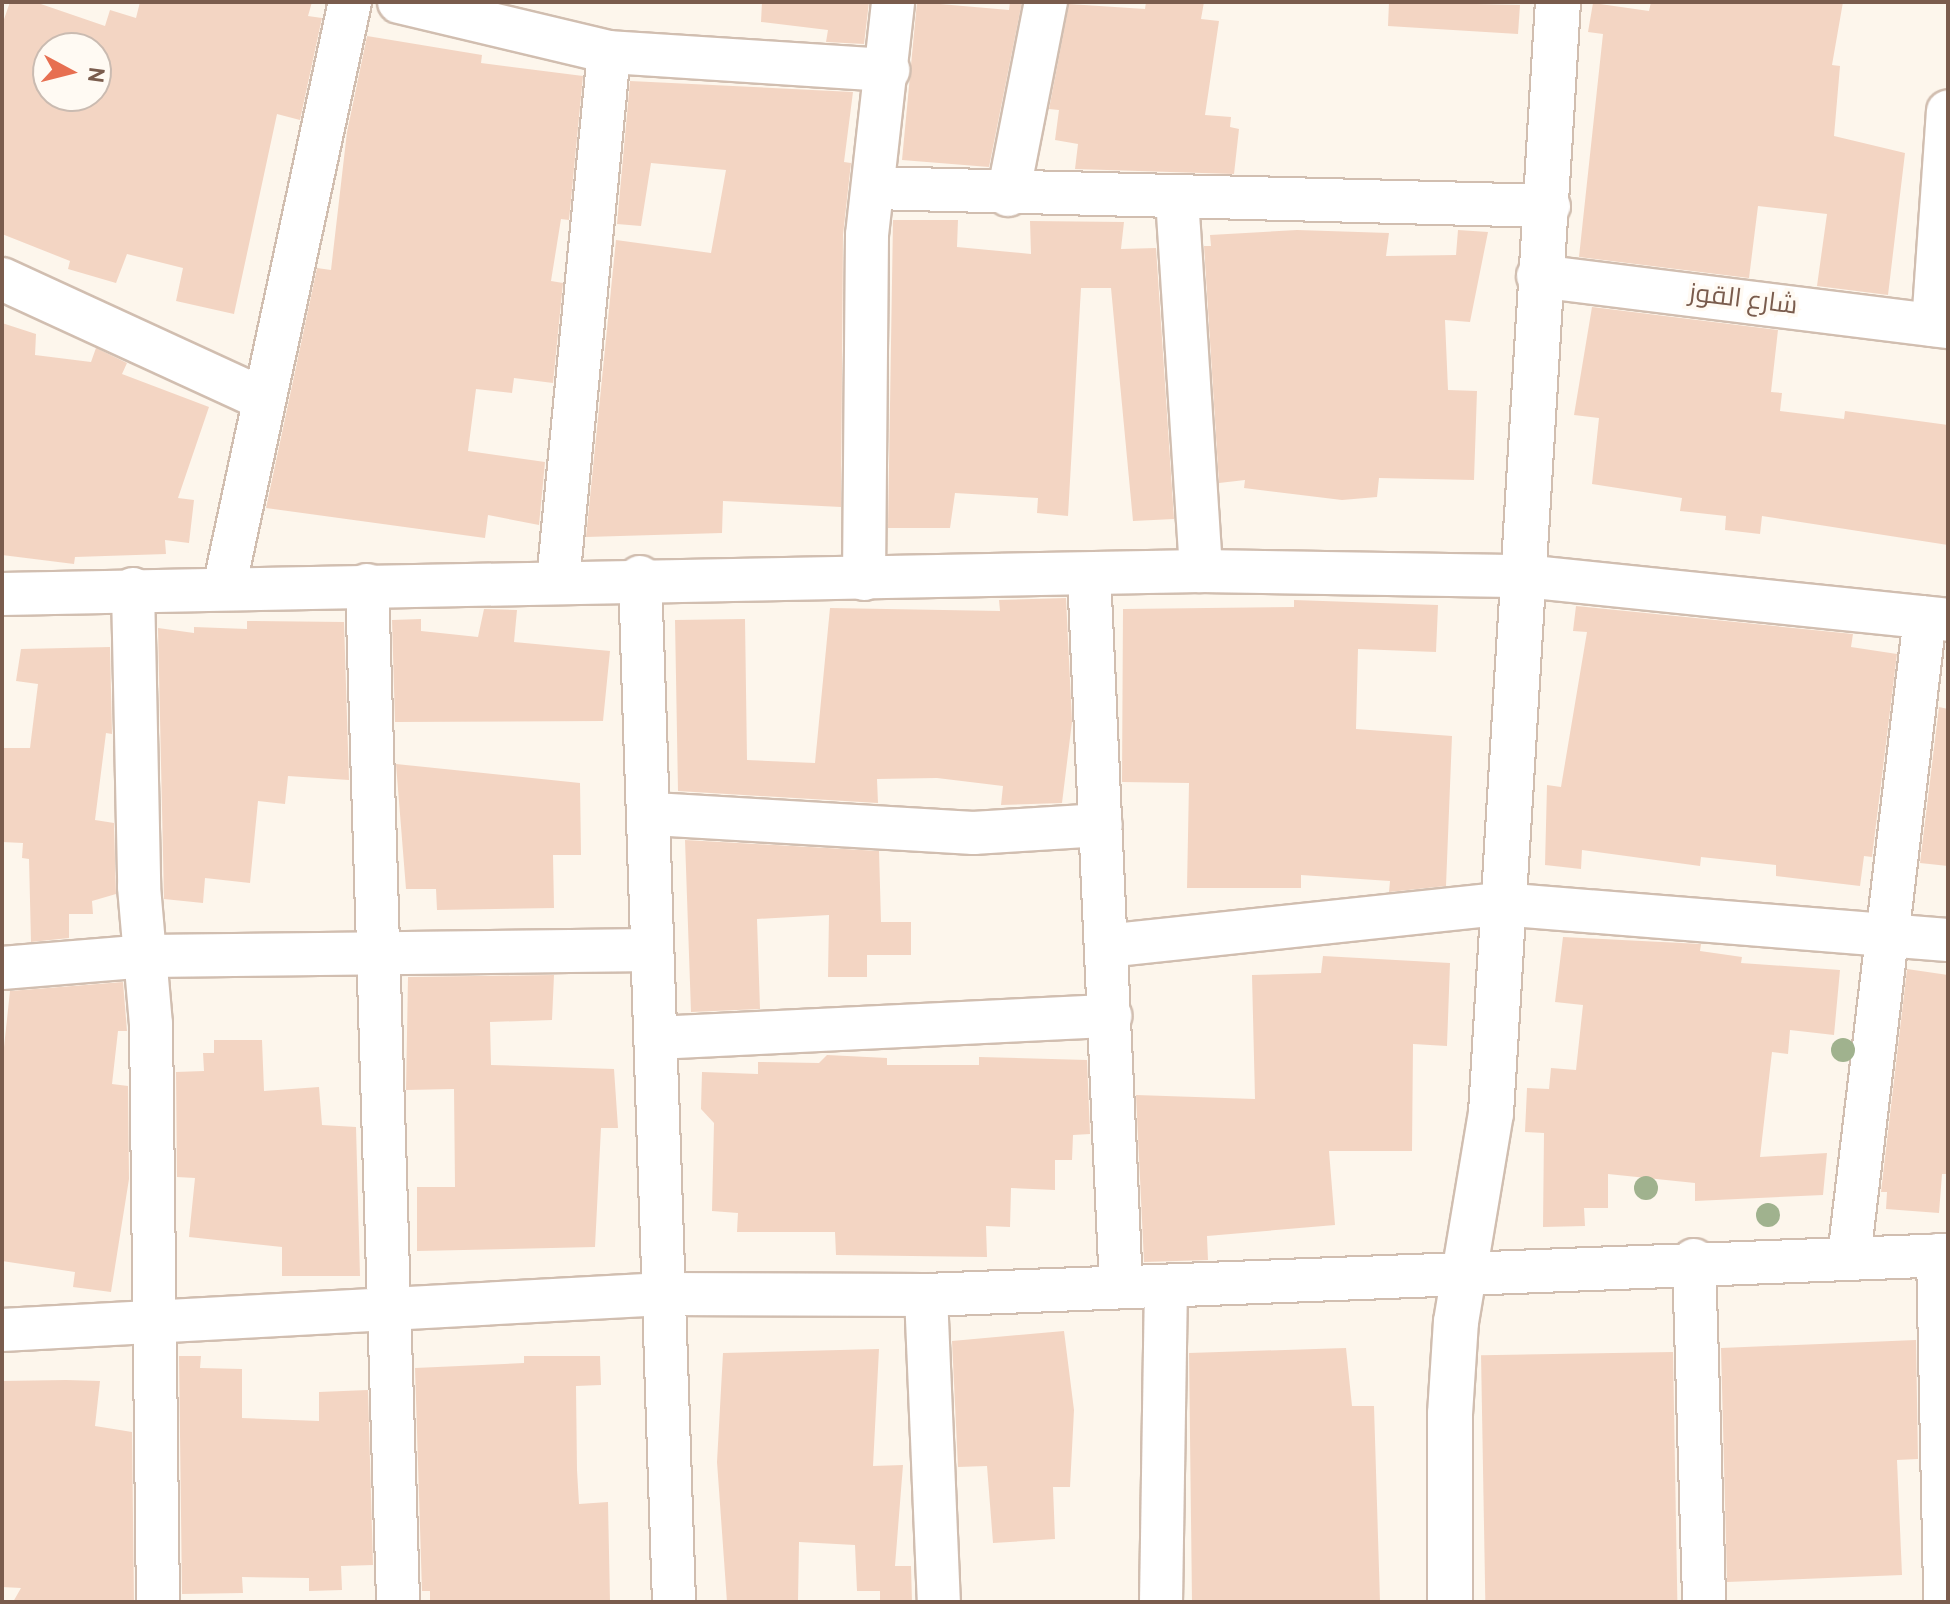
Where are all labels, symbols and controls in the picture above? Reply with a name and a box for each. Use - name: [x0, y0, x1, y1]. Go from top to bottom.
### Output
- north arrow: [32, 32, 112, 112]
- text: N: [80, 65, 109, 84]
- street label: شارع القوز: [1687, 279, 1799, 323]

